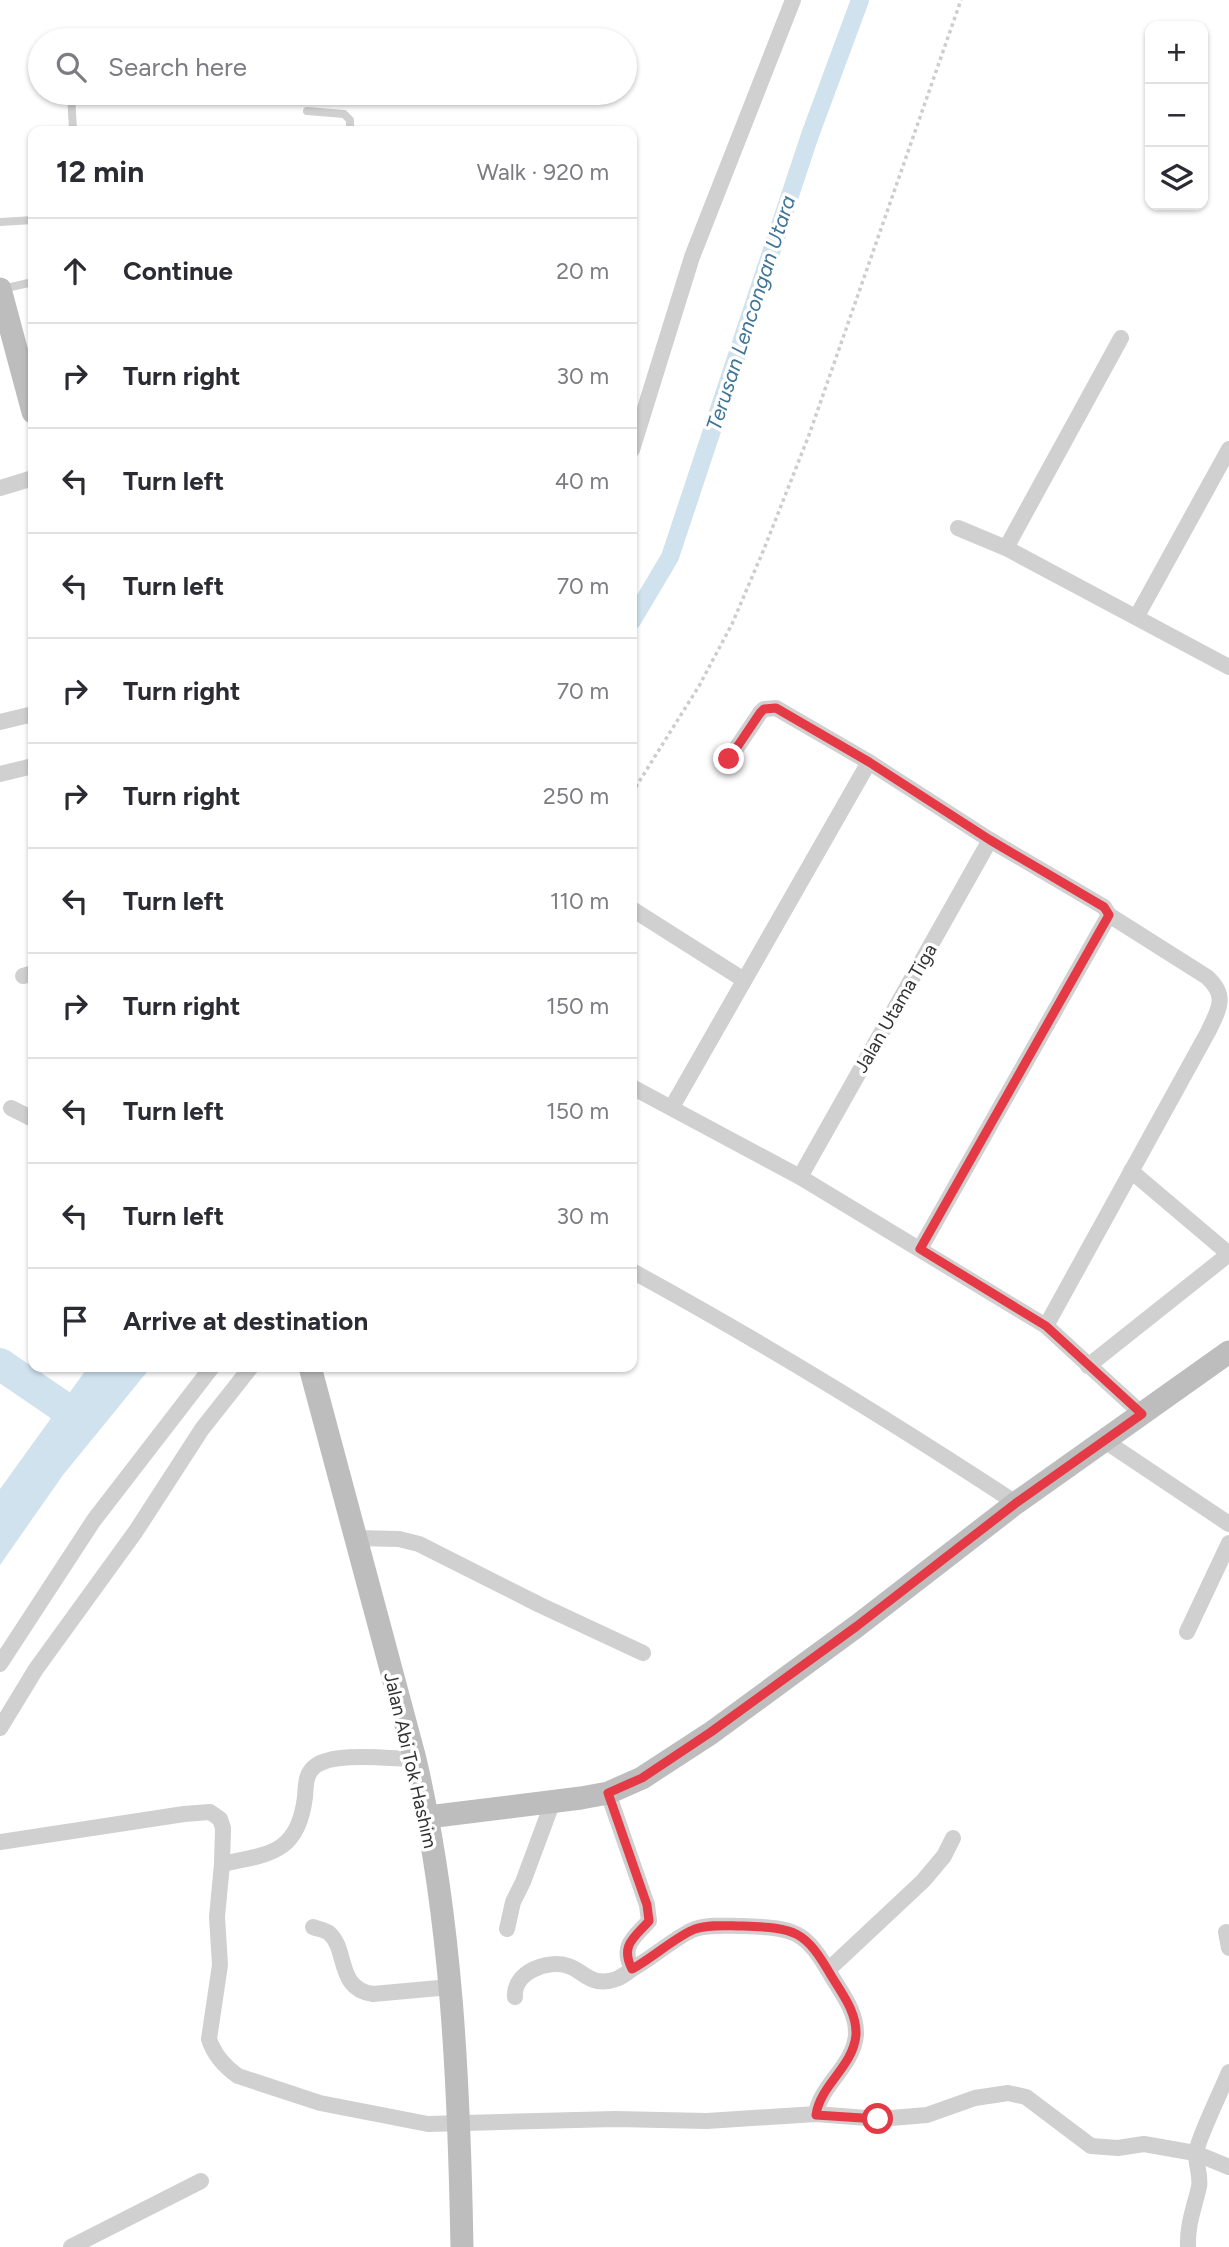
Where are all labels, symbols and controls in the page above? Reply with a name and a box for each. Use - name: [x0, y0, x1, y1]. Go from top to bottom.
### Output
- map controls: [1145, 21, 1208, 210]
- button: +: [1145, 21, 1208, 84]
- search box: [28, 28, 637, 105]
- icon: search: [52, 48, 90, 86]
- text: Search here: [108, 51, 247, 83]
- button: −: [1145, 84, 1208, 147]
- button: layers: [1145, 147, 1208, 210]
- text: 12 min: [56, 153, 144, 190]
- text: Walk · 920 m: [477, 158, 609, 186]
- water label: Terusan Lencongan Utara: [701, 192, 800, 433]
- icon: ahead: [56, 252, 94, 290]
- text: Continue: [123, 255, 233, 287]
- text: 20 m: [556, 257, 609, 285]
- icon: right: [56, 357, 94, 395]
- text: Turn right: [123, 360, 240, 392]
- text: 30 m: [556, 362, 609, 390]
- icon: left: [56, 462, 94, 500]
- text: Turn left: [123, 465, 224, 497]
- text: 40 m: [555, 467, 609, 495]
- icon: left: [56, 567, 94, 605]
- text: Turn left: [123, 570, 224, 602]
- text: 70 m: [557, 572, 609, 600]
- icon: right: [56, 672, 94, 710]
- text: Turn right: [123, 675, 240, 707]
- text: 70 m: [557, 677, 609, 705]
- route end: [713, 743, 744, 774]
- icon: right: [56, 777, 94, 815]
- text: Turn right: [123, 780, 240, 812]
- text: 250 m: [543, 782, 609, 810]
- icon: left: [56, 882, 94, 920]
- text: Turn left: [123, 885, 224, 917]
- text: 110 m: [550, 887, 609, 915]
- street label: Jalan Utama Tiga: [849, 940, 942, 1077]
- icon: right: [56, 987, 94, 1025]
- text: Turn right: [123, 990, 240, 1022]
- text: 150 m: [546, 992, 609, 1020]
- icon: left: [56, 1092, 94, 1130]
- text: Turn left: [123, 1095, 224, 1127]
- text: 150 m: [546, 1097, 609, 1125]
- icon: left: [56, 1197, 94, 1235]
- text: Turn left: [123, 1200, 224, 1232]
- text: 30 m: [556, 1202, 609, 1230]
- icon: arrive: [56, 1302, 94, 1340]
- text: Arrive at destination: [123, 1305, 368, 1337]
- street label: Jalan Abi Tok Hashim: [379, 1670, 442, 1850]
- route start: [862, 2103, 893, 2134]

